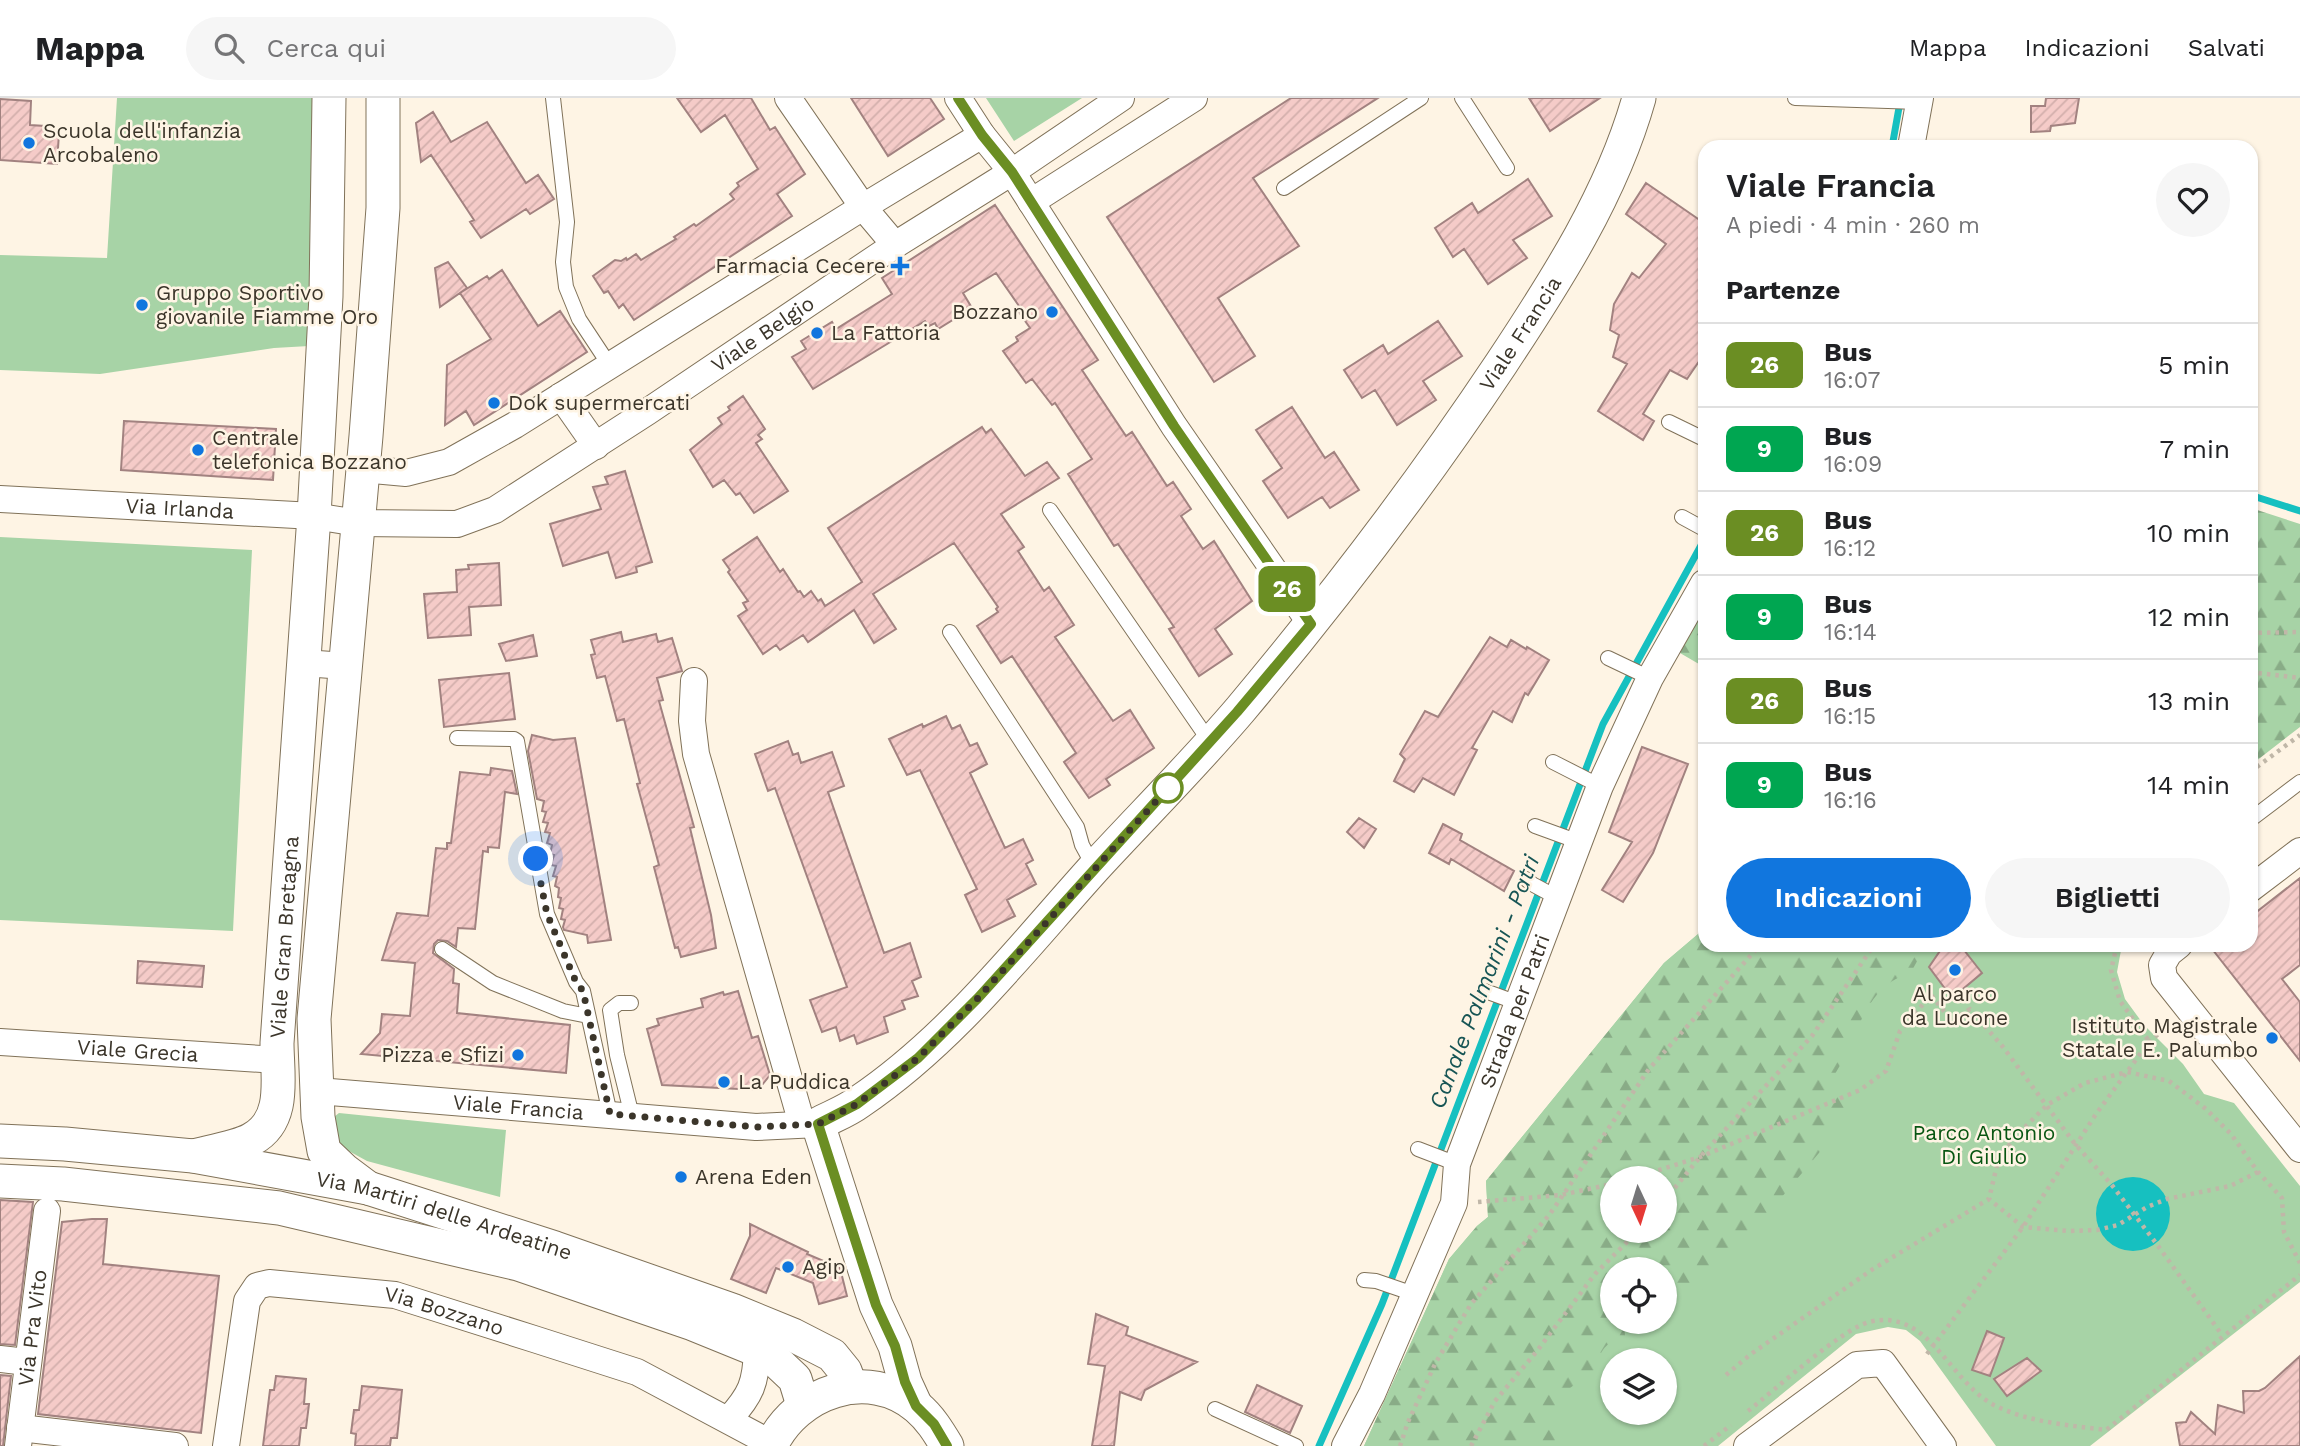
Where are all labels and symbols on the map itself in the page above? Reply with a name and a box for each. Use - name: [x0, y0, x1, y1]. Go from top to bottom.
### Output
- place label: Scuola dell'infanzia Arcobaleno: [43, 118, 241, 167]
- marker: Scuola dell'infanzia Arcobaleno: [21, 135, 37, 151]
- place label: Farmacia Cecere: [715, 253, 886, 278]
- marker: Farmacia Cecere: [892, 258, 908, 274]
- street label: Viale Francia: [1474, 272, 1566, 395]
- place label: Gruppo Sportivo giovanile Fiamme Oro: [156, 280, 378, 329]
- street label: Viale Belgio: [706, 290, 819, 377]
- marker: Gruppo Sportivo giovanile Fiamme Oro: [134, 297, 150, 313]
- place label: Bozzano: [952, 299, 1038, 324]
- marker: Bozzano: [1044, 304, 1060, 320]
- place label: La Fattoria: [831, 320, 940, 345]
- marker: La Fattoria: [809, 325, 825, 341]
- place label: Dok supermercati: [508, 390, 690, 415]
- marker: Dok supermercati: [486, 395, 502, 411]
- place label: Centrale telefonica Bozzano: [212, 425, 407, 474]
- marker: Centrale telefonica Bozzano: [190, 442, 206, 458]
- street label: Via Irlanda: [125, 493, 235, 524]
- line badge: 26: [1256, 566, 1318, 612]
- unlabelled marker: [1153, 773, 1183, 803]
- street label: Viale Gran Bretagna: [264, 835, 304, 1039]
- your location: [518, 841, 553, 876]
- water label: Canale Palmarini - Patri: [1424, 851, 1546, 1113]
- street label: Strada per Patri: [1474, 931, 1555, 1091]
- marker: Al parco da Lucone: [1947, 962, 1963, 978]
- place label: Al parco da Lucone: [1902, 981, 2008, 1030]
- place label: Istituto Magistrale Statale E. Palumbo: [2062, 1013, 2258, 1062]
- marker: Istituto Magistrale Statale E. Palumbo: [2264, 1030, 2280, 1046]
- street label: Viale Grecia: [76, 1034, 199, 1067]
- place label: Pizza e Sfizi: [381, 1042, 504, 1067]
- marker: Pizza e Sfizi: [510, 1047, 526, 1063]
- place label: La Puddica: [738, 1069, 851, 1094]
- marker: La Puddica: [716, 1074, 732, 1090]
- street label: Viale Francia: [452, 1089, 585, 1125]
- park label: Parco Antonio Di Giulio: [1913, 1120, 2055, 1169]
- place label: Arena Eden: [695, 1164, 812, 1189]
- street label: Via Martiri delle Ardeatine: [314, 1166, 576, 1265]
- north arrow: [1600, 1166, 1676, 1242]
- marker: Arena Eden: [673, 1169, 689, 1185]
- place label: Agip: [802, 1254, 846, 1279]
- marker: Agip: [780, 1259, 796, 1275]
- street label: Via Pra Vito: [12, 1268, 52, 1388]
- street label: Via Bozzano: [383, 1281, 507, 1341]

